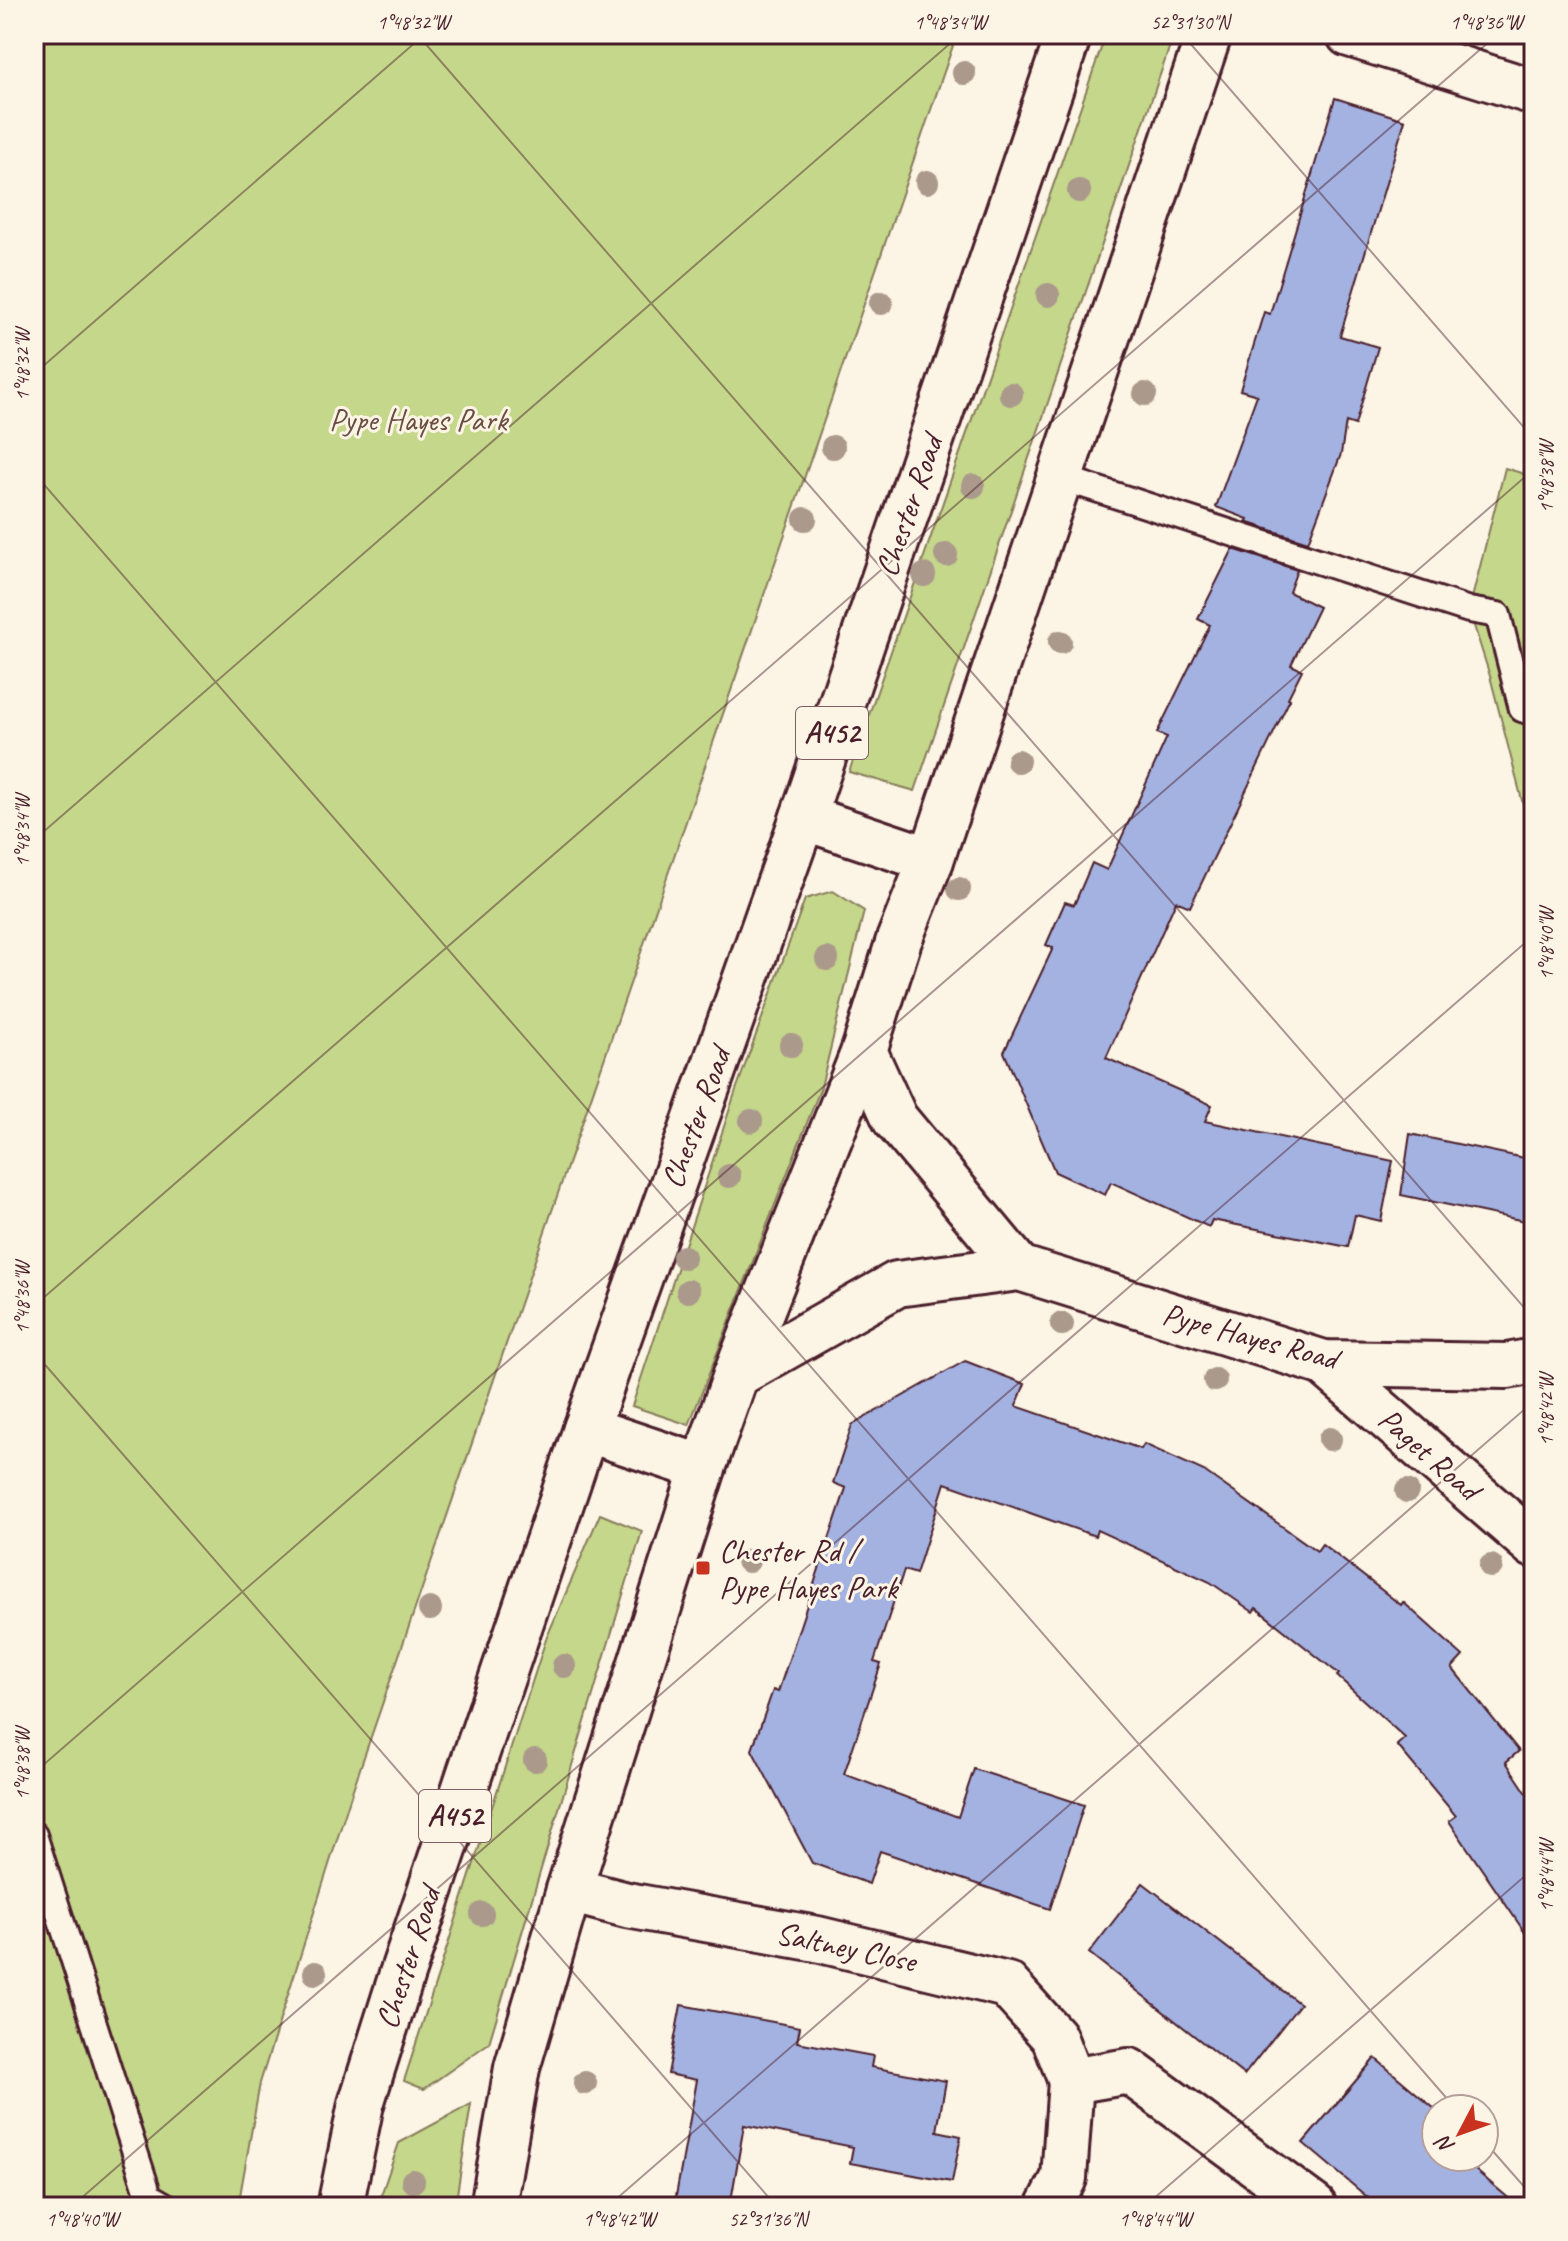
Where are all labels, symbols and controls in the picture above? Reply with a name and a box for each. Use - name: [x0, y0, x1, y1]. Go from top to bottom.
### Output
- text: 1°48'32"W: [377, 10, 453, 35]
- text: 1°48'34"W: [914, 10, 990, 35]
- text: 52°31'30"N: [1151, 10, 1232, 35]
- text: 1°48'36"W: [1450, 10, 1526, 35]
- text: 1°48'32"W: [10, 325, 35, 401]
- park label: Pype Hayes Park: [329, 399, 509, 440]
- street label: Chester Road: [866, 425, 954, 582]
- text: 1°48'38"W: [1534, 437, 1559, 513]
- road number: A452: [796, 707, 868, 759]
- text: 1°48'34"W: [10, 791, 35, 867]
- text: 1°48'40"W: [1534, 904, 1559, 980]
- street label: Chester Road: [652, 1037, 742, 1194]
- text: 1°48'36"W: [10, 1258, 35, 1334]
- street label: Pype Hayes Road: [1158, 1293, 1347, 1380]
- text: 1°48'42"W: [1534, 1370, 1559, 1446]
- street label: Paget Road: [1370, 1399, 1492, 1512]
- place label: Chester Rd / Pype Hayes Park: [719, 1530, 899, 1608]
- marker: Chester Rd / Pype Hayes Park: [694, 1559, 712, 1577]
- text: 1°48'38"W: [10, 1724, 35, 1800]
- road number: A452: [419, 1790, 491, 1842]
- text: 1°48'44"W: [1534, 1836, 1559, 1912]
- street label: Chester Road: [366, 1877, 452, 2034]
- street label: Saltney Close: [772, 1912, 922, 1982]
- north arrow: [1420, 2093, 1500, 2173]
- text: N: [1428, 2129, 1461, 2160]
- text: 1°48'40"W: [46, 2207, 122, 2232]
- text: 1°48'42"W: [583, 2207, 659, 2232]
- text: 52°31'36"N: [729, 2207, 810, 2232]
- text: 1°48'44"W: [1119, 2207, 1195, 2232]

